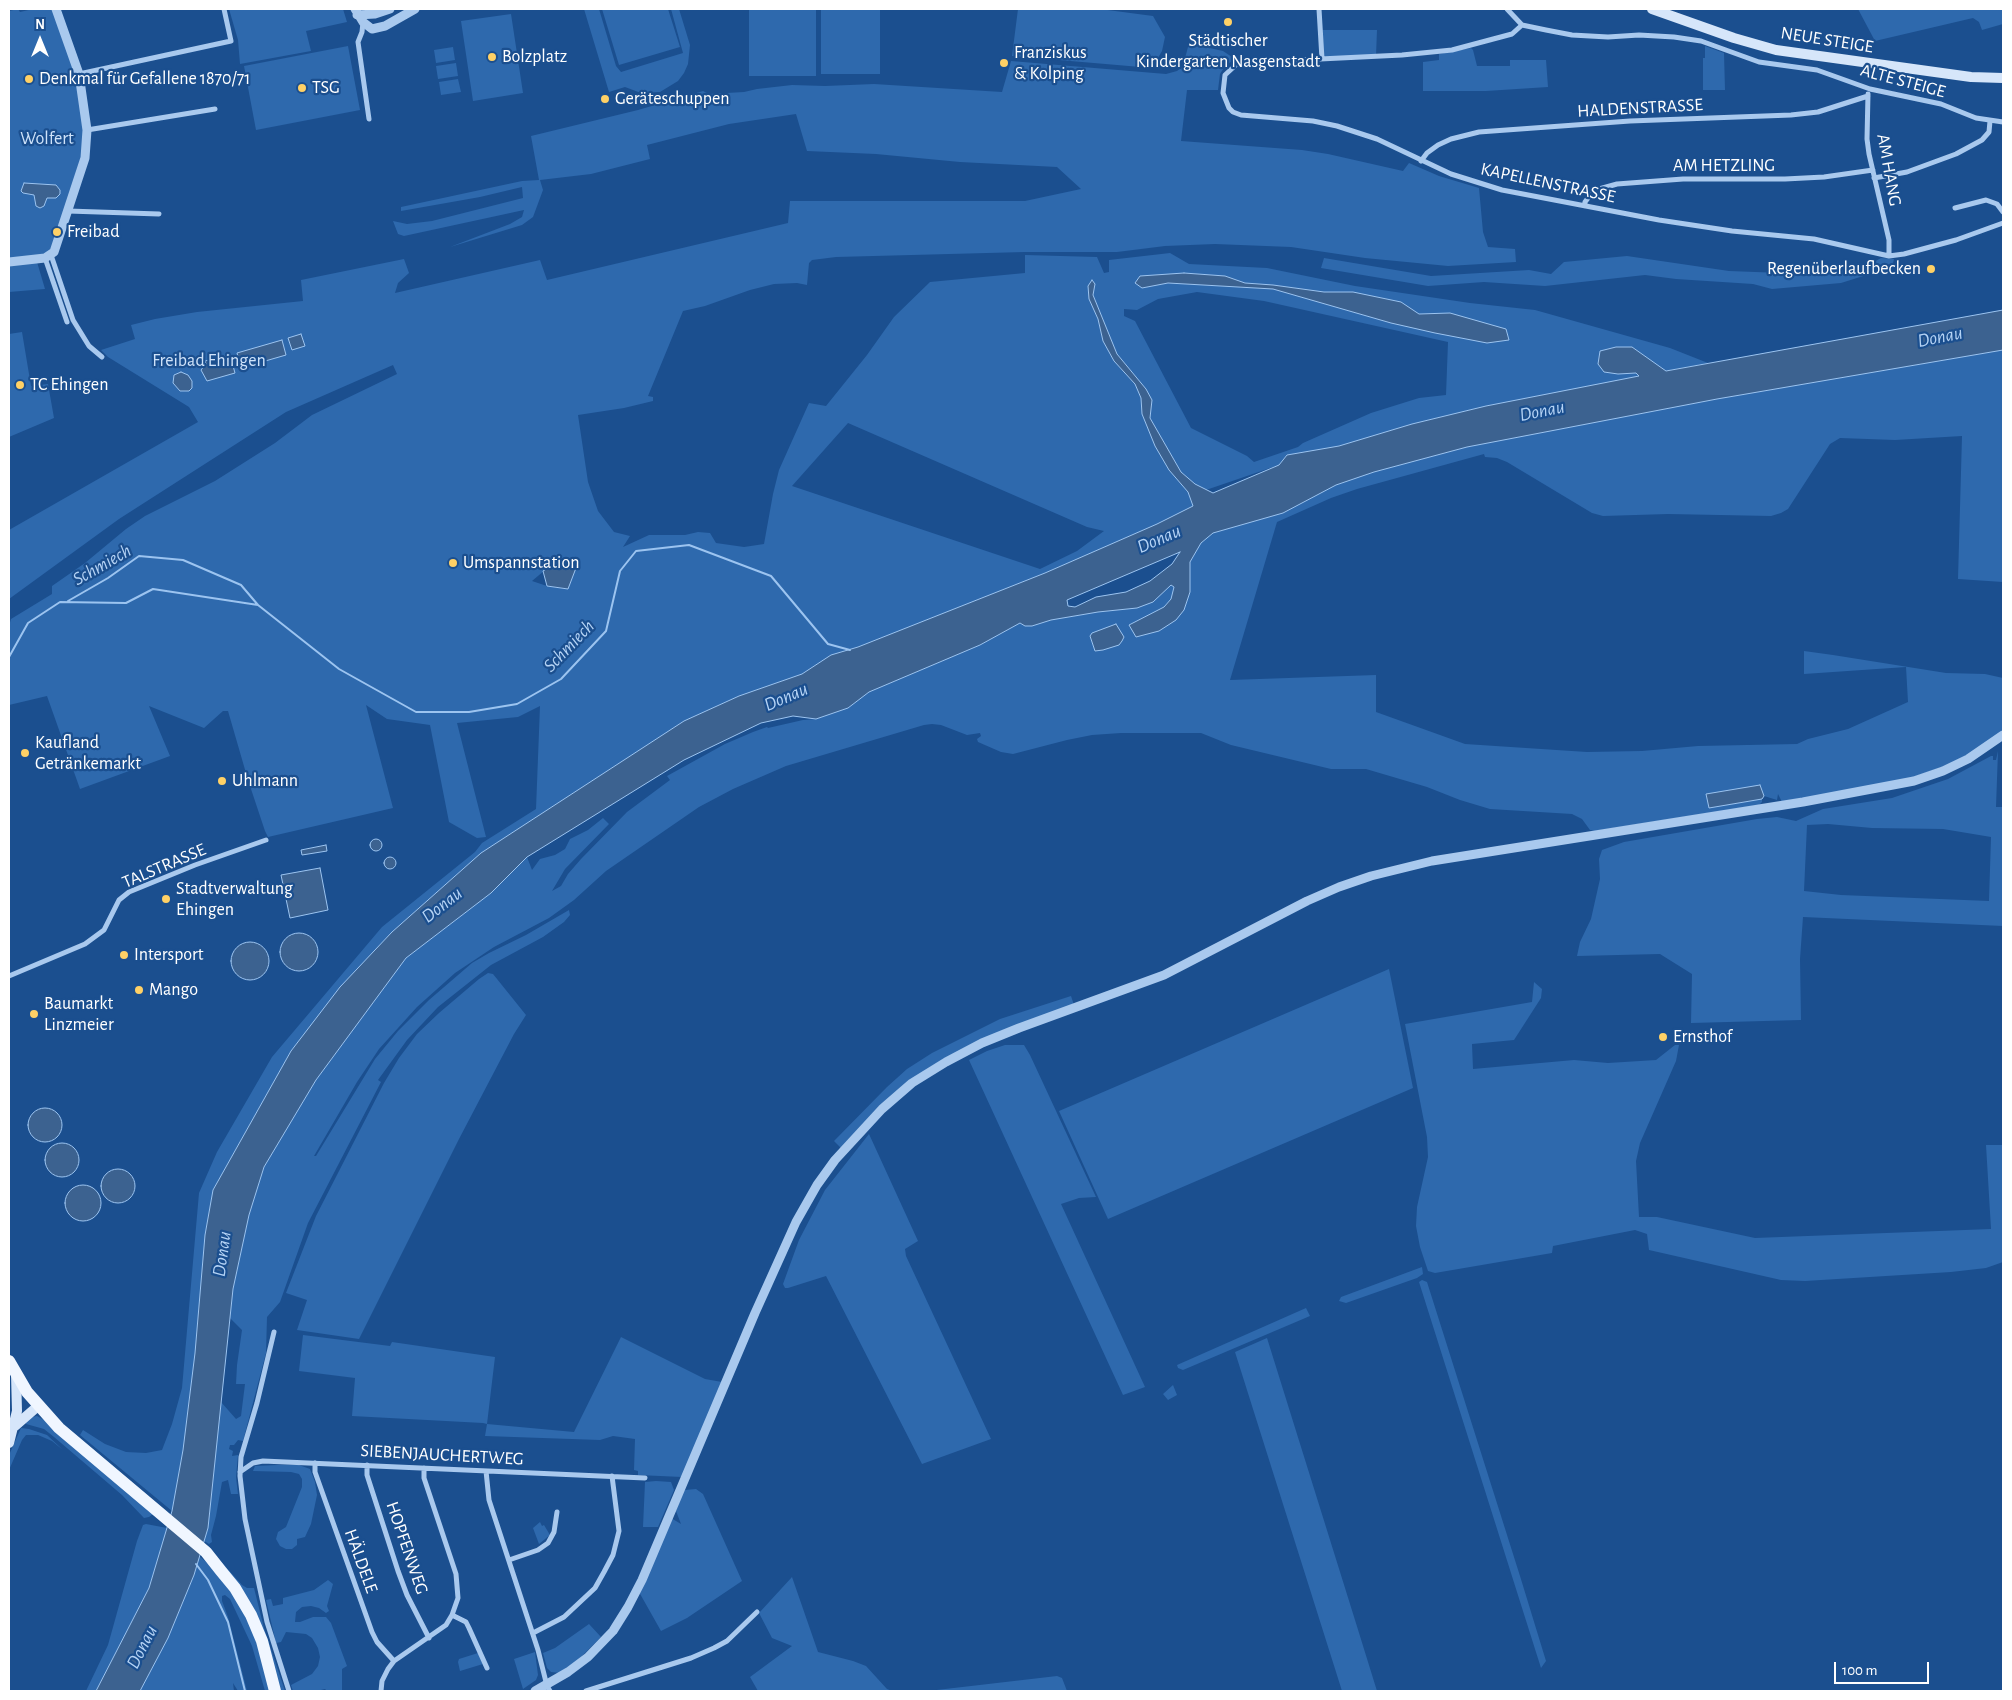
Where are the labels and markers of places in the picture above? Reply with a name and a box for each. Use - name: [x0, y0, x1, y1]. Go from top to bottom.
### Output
- marker: Städtischer Kindergarten Nasgenstadt: [1222, 16, 1234, 28]
- place label: Städtischer Kindergarten Nasgenstadt: [1136, 30, 1320, 72]
- place label: Franziskus & Kolping: [1014, 42, 1087, 84]
- place label: Bolzplatz: [502, 46, 567, 68]
- marker: Bolzplatz: [486, 51, 498, 63]
- marker: Franziskus & Kolping: [998, 57, 1010, 69]
- place label: Denkmal für Gefallene 1870/71: [39, 68, 250, 90]
- marker: Denkmal für Gefallene 1870/71: [23, 73, 35, 85]
- place label: TSG: [312, 77, 340, 99]
- marker: TSG: [296, 82, 308, 94]
- place label: Geräteschuppen: [615, 88, 730, 110]
- marker: Geräteschuppen: [599, 93, 611, 105]
- place label: Freibad: [67, 221, 119, 243]
- marker: Freibad: [51, 226, 63, 238]
- place label: Regenüberlaufbecken: [1767, 258, 1921, 280]
- marker: Regenüberlaufbecken: [1925, 263, 1937, 275]
- place label: TC Ehingen: [30, 374, 108, 396]
- marker: TC Ehingen: [14, 379, 26, 391]
- place label: Umspannstation: [463, 552, 579, 574]
- marker: Umspannstation: [447, 557, 459, 569]
- place label: Kaufland Getränkemarkt: [35, 732, 141, 774]
- marker: Kaufland Getränkemarkt: [19, 747, 31, 759]
- place label: Uhlmann: [232, 770, 298, 792]
- marker: Uhlmann: [216, 775, 228, 787]
- place label: Stadtverwaltung Ehingen: [176, 878, 293, 921]
- marker: Stadtverwaltung Ehingen: [160, 893, 172, 905]
- place label: Intersport: [134, 944, 204, 966]
- marker: Intersport: [118, 949, 130, 961]
- place label: Mango: [149, 979, 198, 1001]
- marker: Mango: [133, 984, 145, 996]
- place label: Baumarkt Linzmeier: [44, 993, 114, 1036]
- marker: Baumarkt Linzmeier: [28, 1008, 40, 1020]
- place label: Ernsthof: [1673, 1026, 1732, 1048]
- marker: Ernsthof: [1657, 1031, 1669, 1043]

